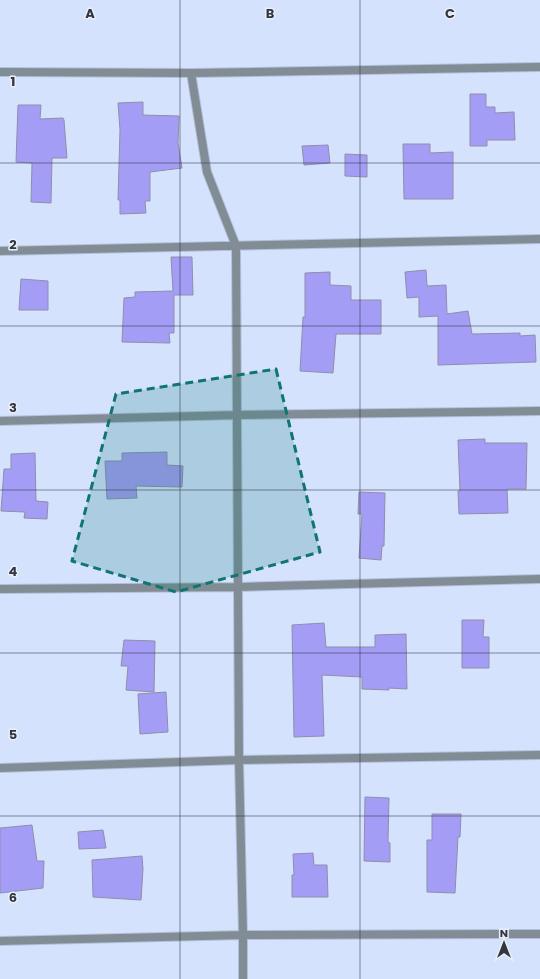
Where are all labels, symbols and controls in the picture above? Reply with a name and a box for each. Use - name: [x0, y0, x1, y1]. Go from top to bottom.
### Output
- text: A: [85, 4, 95, 23]
- text: B: [266, 4, 275, 23]
- text: C: [445, 4, 455, 23]
- text: 1: [11, 72, 15, 91]
- text: 2: [9, 235, 17, 254]
- text: 3: [9, 398, 17, 417]
- text: 4: [9, 562, 18, 581]
- text: 5: [9, 725, 17, 744]
- text: 6: [9, 888, 17, 907]
- north arrow: [484, 923, 524, 963]
- text: N: [500, 925, 508, 941]

